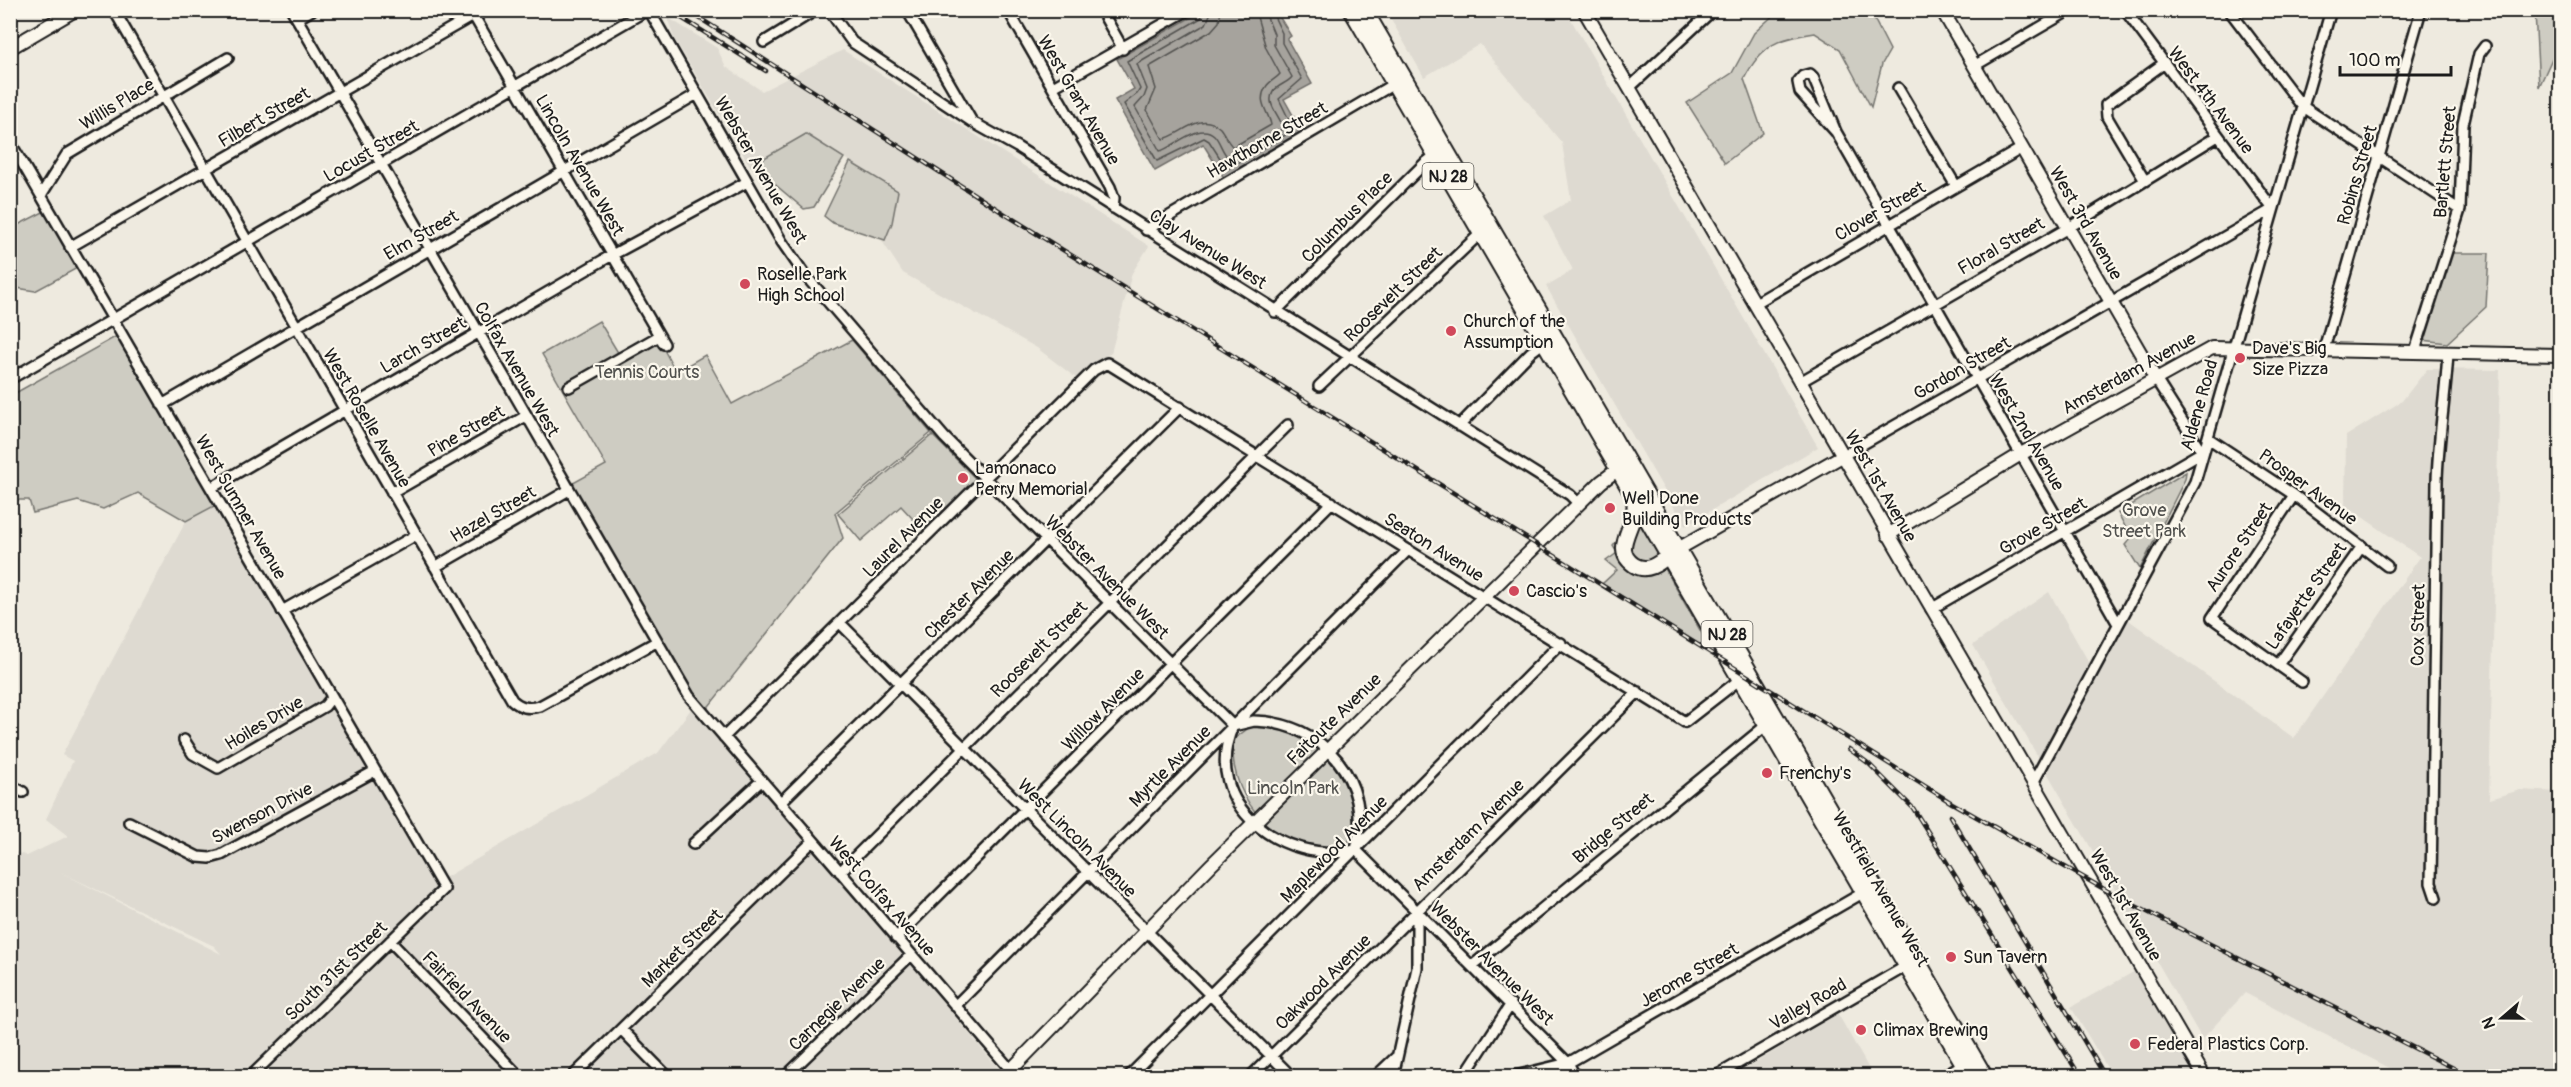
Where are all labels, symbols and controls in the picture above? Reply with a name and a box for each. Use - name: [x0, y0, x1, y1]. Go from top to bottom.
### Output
- street label: West Grant Avenue: [1032, 31, 1125, 169]
- scale bar: [2340, 39, 2451, 77]
- street label: West 4th Avenue: [2163, 42, 2259, 159]
- text: 100 m: [2349, 49, 2401, 72]
- street label: Willis Place: [76, 73, 159, 136]
- street label: Filbert Street: [214, 81, 315, 153]
- street label: Lincoln Avenue West: [530, 91, 630, 241]
- street label: Webster Avenue West: [709, 92, 812, 249]
- street label: Hawthorne Street: [1203, 96, 1332, 184]
- street label: Bartlett Street: [2429, 104, 2462, 219]
- street label: Locust Street: [320, 115, 424, 188]
- street label: Robins Street: [2332, 122, 2383, 228]
- street label: West 3rd Avenue: [2044, 162, 2127, 284]
- road number: NJ 28: [1422, 163, 1474, 189]
- street label: Columbus Place: [1297, 167, 1398, 268]
- street label: Clover Street: [1831, 176, 1930, 247]
- street label: Clay Avenue West: [1145, 204, 1271, 295]
- street label: Elm Street: [380, 205, 463, 266]
- street label: Floral Street: [1954, 212, 2049, 281]
- street label: Roosevelt Street: [1339, 241, 1448, 347]
- place label: Roselle Park High School: [757, 263, 847, 307]
- marker: Roselle Park High School: [738, 277, 752, 291]
- street label: Colfax Avenue West: [469, 298, 565, 441]
- place label: Church of the Assumption: [1463, 310, 1565, 354]
- street label: Larch Street: [376, 311, 471, 379]
- marker: Church of the Assumption: [1444, 324, 1458, 338]
- street label: Amsterdam Avenue: [2058, 327, 2200, 420]
- street label: Gordon Street: [1910, 331, 2016, 406]
- place label: Dave's Big Size Pizza: [2252, 337, 2328, 381]
- street label: West Roselle Avenue: [317, 344, 416, 492]
- marker: Dave's Big Size Pizza: [2233, 351, 2247, 365]
- street label: Aldene Road: [2176, 357, 2223, 453]
- park label: Tennis Courts: [595, 361, 699, 384]
- street label: West 2nd Avenue: [1984, 369, 2070, 495]
- street label: Pine Street: [424, 400, 509, 463]
- street label: West 1st Avenue: [1839, 426, 1922, 546]
- street label: West Sumner Avenue: [190, 431, 291, 584]
- street label: Prosper Avenue: [2254, 444, 2362, 531]
- place label: Lamonaco Perry Memorial: [975, 457, 1088, 501]
- marker: Lamonaco Perry Memorial: [956, 471, 970, 485]
- street label: Hazel Street: [446, 480, 541, 548]
- place label: Well Done Building Products: [1622, 487, 1751, 531]
- street label: Laurel Avenue: [858, 492, 949, 583]
- street label: Grove Street: [1995, 492, 2092, 561]
- street label: Aurore Street: [2201, 497, 2278, 597]
- park label: Grove Street Park: [2102, 499, 2187, 543]
- marker: Well Done Building Products: [1603, 501, 1617, 515]
- street label: Seaton Avenue: [1380, 508, 1488, 587]
- street label: Webster Avenue West: [1040, 510, 1174, 645]
- street label: Lafayette Street: [2261, 537, 2352, 654]
- street label: Chester Avenue: [919, 544, 1019, 644]
- place label: Cascio's: [1526, 580, 1587, 603]
- street label: Cox Street: [2406, 583, 2431, 666]
- marker: Cascio's: [1507, 584, 1521, 598]
- street label: Roosevelt Street: [986, 595, 1093, 703]
- road number: NJ 28: [1702, 621, 1752, 647]
- street label: Willow Avenue: [1057, 663, 1150, 756]
- street label: Faitoute Avenue: [1282, 668, 1387, 770]
- street label: Hoiles Drive: [221, 691, 308, 756]
- street label: Myrtle Avenue: [1124, 720, 1216, 812]
- place label: Frenchy's: [1779, 762, 1851, 785]
- marker: Frenchy's: [1760, 766, 1774, 780]
- street label: West Lincoln Avenue: [1012, 774, 1141, 903]
- street label: Amsterdam Avenue: [1407, 774, 1529, 896]
- street label: Swenson Drive: [208, 777, 317, 850]
- park label: Lincoln Park: [1247, 777, 1340, 800]
- street label: Bridge Street: [1568, 787, 1659, 869]
- street label: Maplewood Avenue: [1276, 791, 1393, 908]
- street label: Westfield Avenue West: [1827, 808, 1935, 971]
- street label: West Colfax Avenue: [823, 832, 940, 961]
- street label: West 1st Avenue: [2084, 845, 2167, 965]
- street label: Webster Avenue West: [1425, 896, 1559, 1031]
- street label: Market Street: [637, 903, 728, 993]
- street label: South 31st Street: [280, 916, 393, 1026]
- street label: Oakwood Avenue: [1270, 929, 1376, 1035]
- street label: Jerome Street: [1636, 938, 1743, 1013]
- street label: Fairfield Avenue: [417, 946, 516, 1048]
- place label: Sun Tavern: [1963, 946, 2048, 969]
- marker: Sun Tavern: [1944, 950, 1958, 964]
- street label: Carnegie Avenue: [784, 952, 891, 1056]
- street label: Valley Road: [1765, 973, 1851, 1036]
- north arrow: [2472, 988, 2532, 1048]
- text: N: [2478, 1014, 2500, 1031]
- place label: Climax Brewing: [1873, 1019, 1988, 1042]
- marker: Climax Brewing: [1854, 1023, 1868, 1037]
- place label: Federal Plastics Corp.: [2147, 1033, 2309, 1056]
- marker: Federal Plastics Corp.: [2128, 1037, 2142, 1051]

